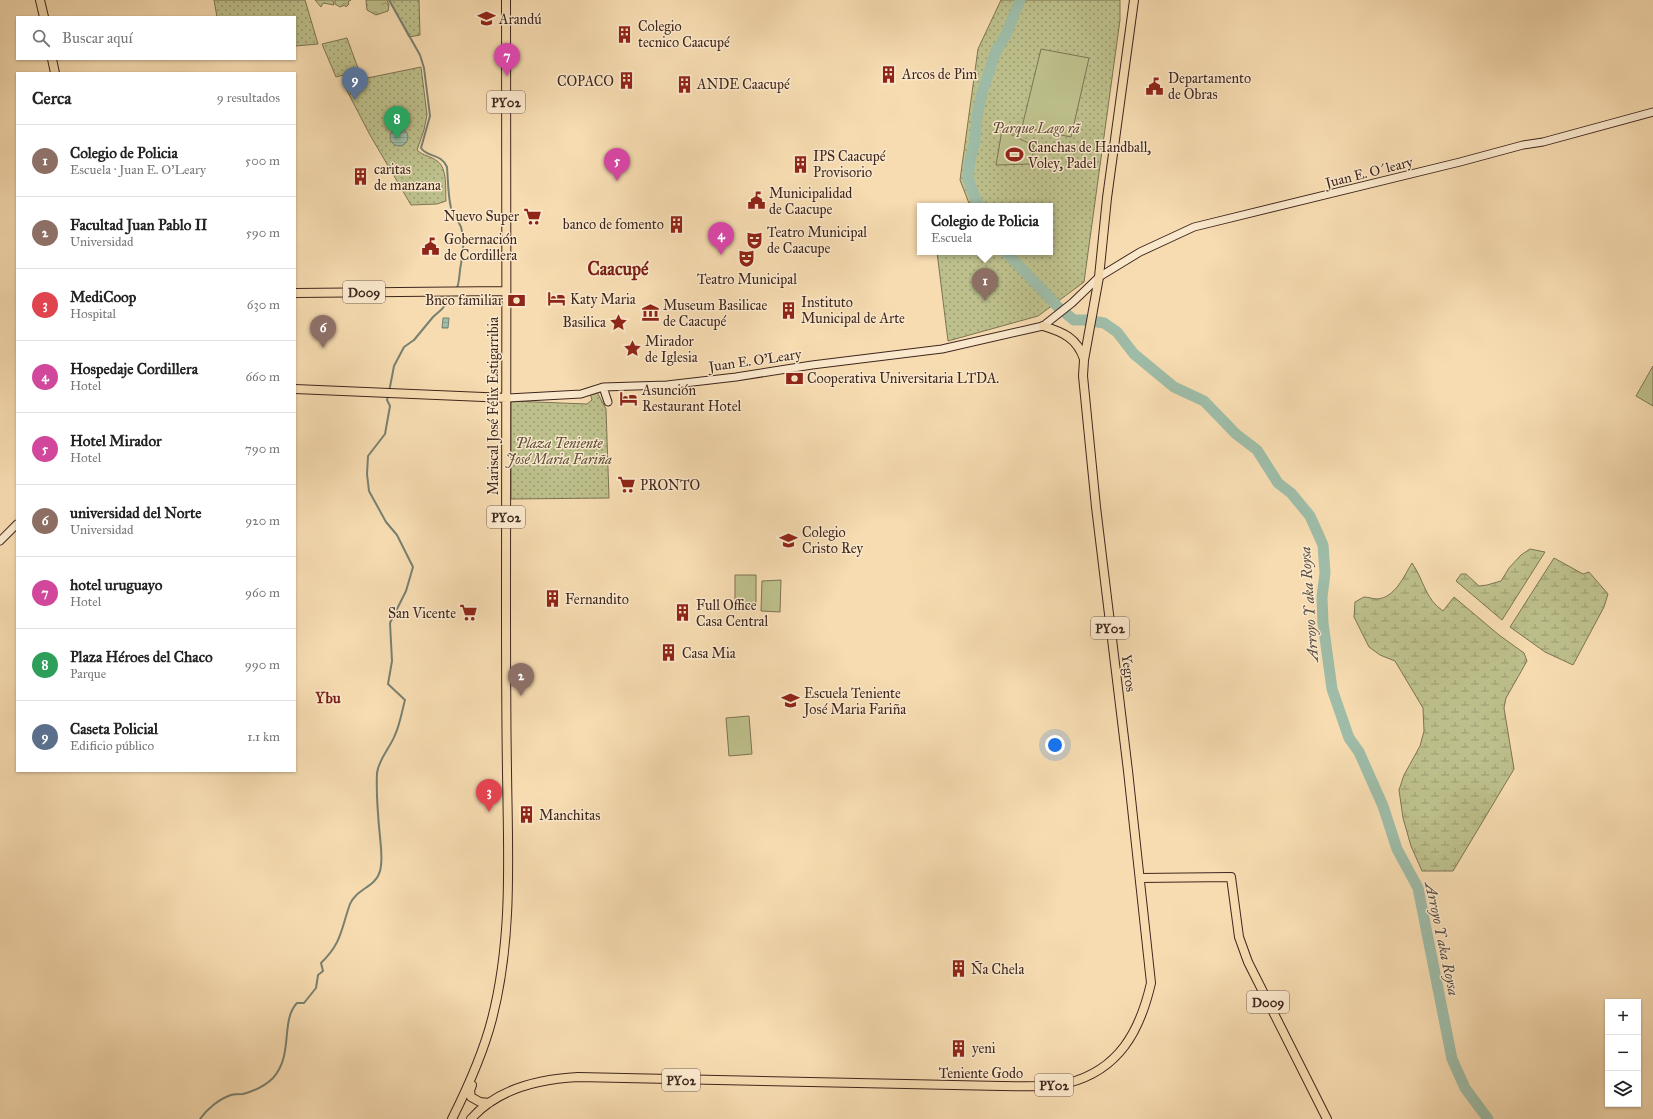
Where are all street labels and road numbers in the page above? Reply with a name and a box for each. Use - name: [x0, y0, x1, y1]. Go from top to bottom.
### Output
- road number: PY02: [487, 91, 525, 113]
- street label: Juan E. O´leary: [1322, 153, 1415, 193]
- road number: D009: [343, 281, 385, 303]
- street label: Mariscal José Félix Estigarribia: [485, 317, 503, 495]
- street label: Juan E. O'Leary: [706, 346, 803, 377]
- road number: PY02: [487, 506, 525, 528]
- road number: PY02: [1091, 617, 1129, 639]
- street label: Yegros: [1118, 653, 1139, 693]
- road number: D009: [1247, 991, 1289, 1013]
- street label: Teniente Godo: [939, 1065, 1023, 1082]
- road number: PY02: [662, 1069, 700, 1091]
- road number: PY02: [1035, 1074, 1073, 1096]

